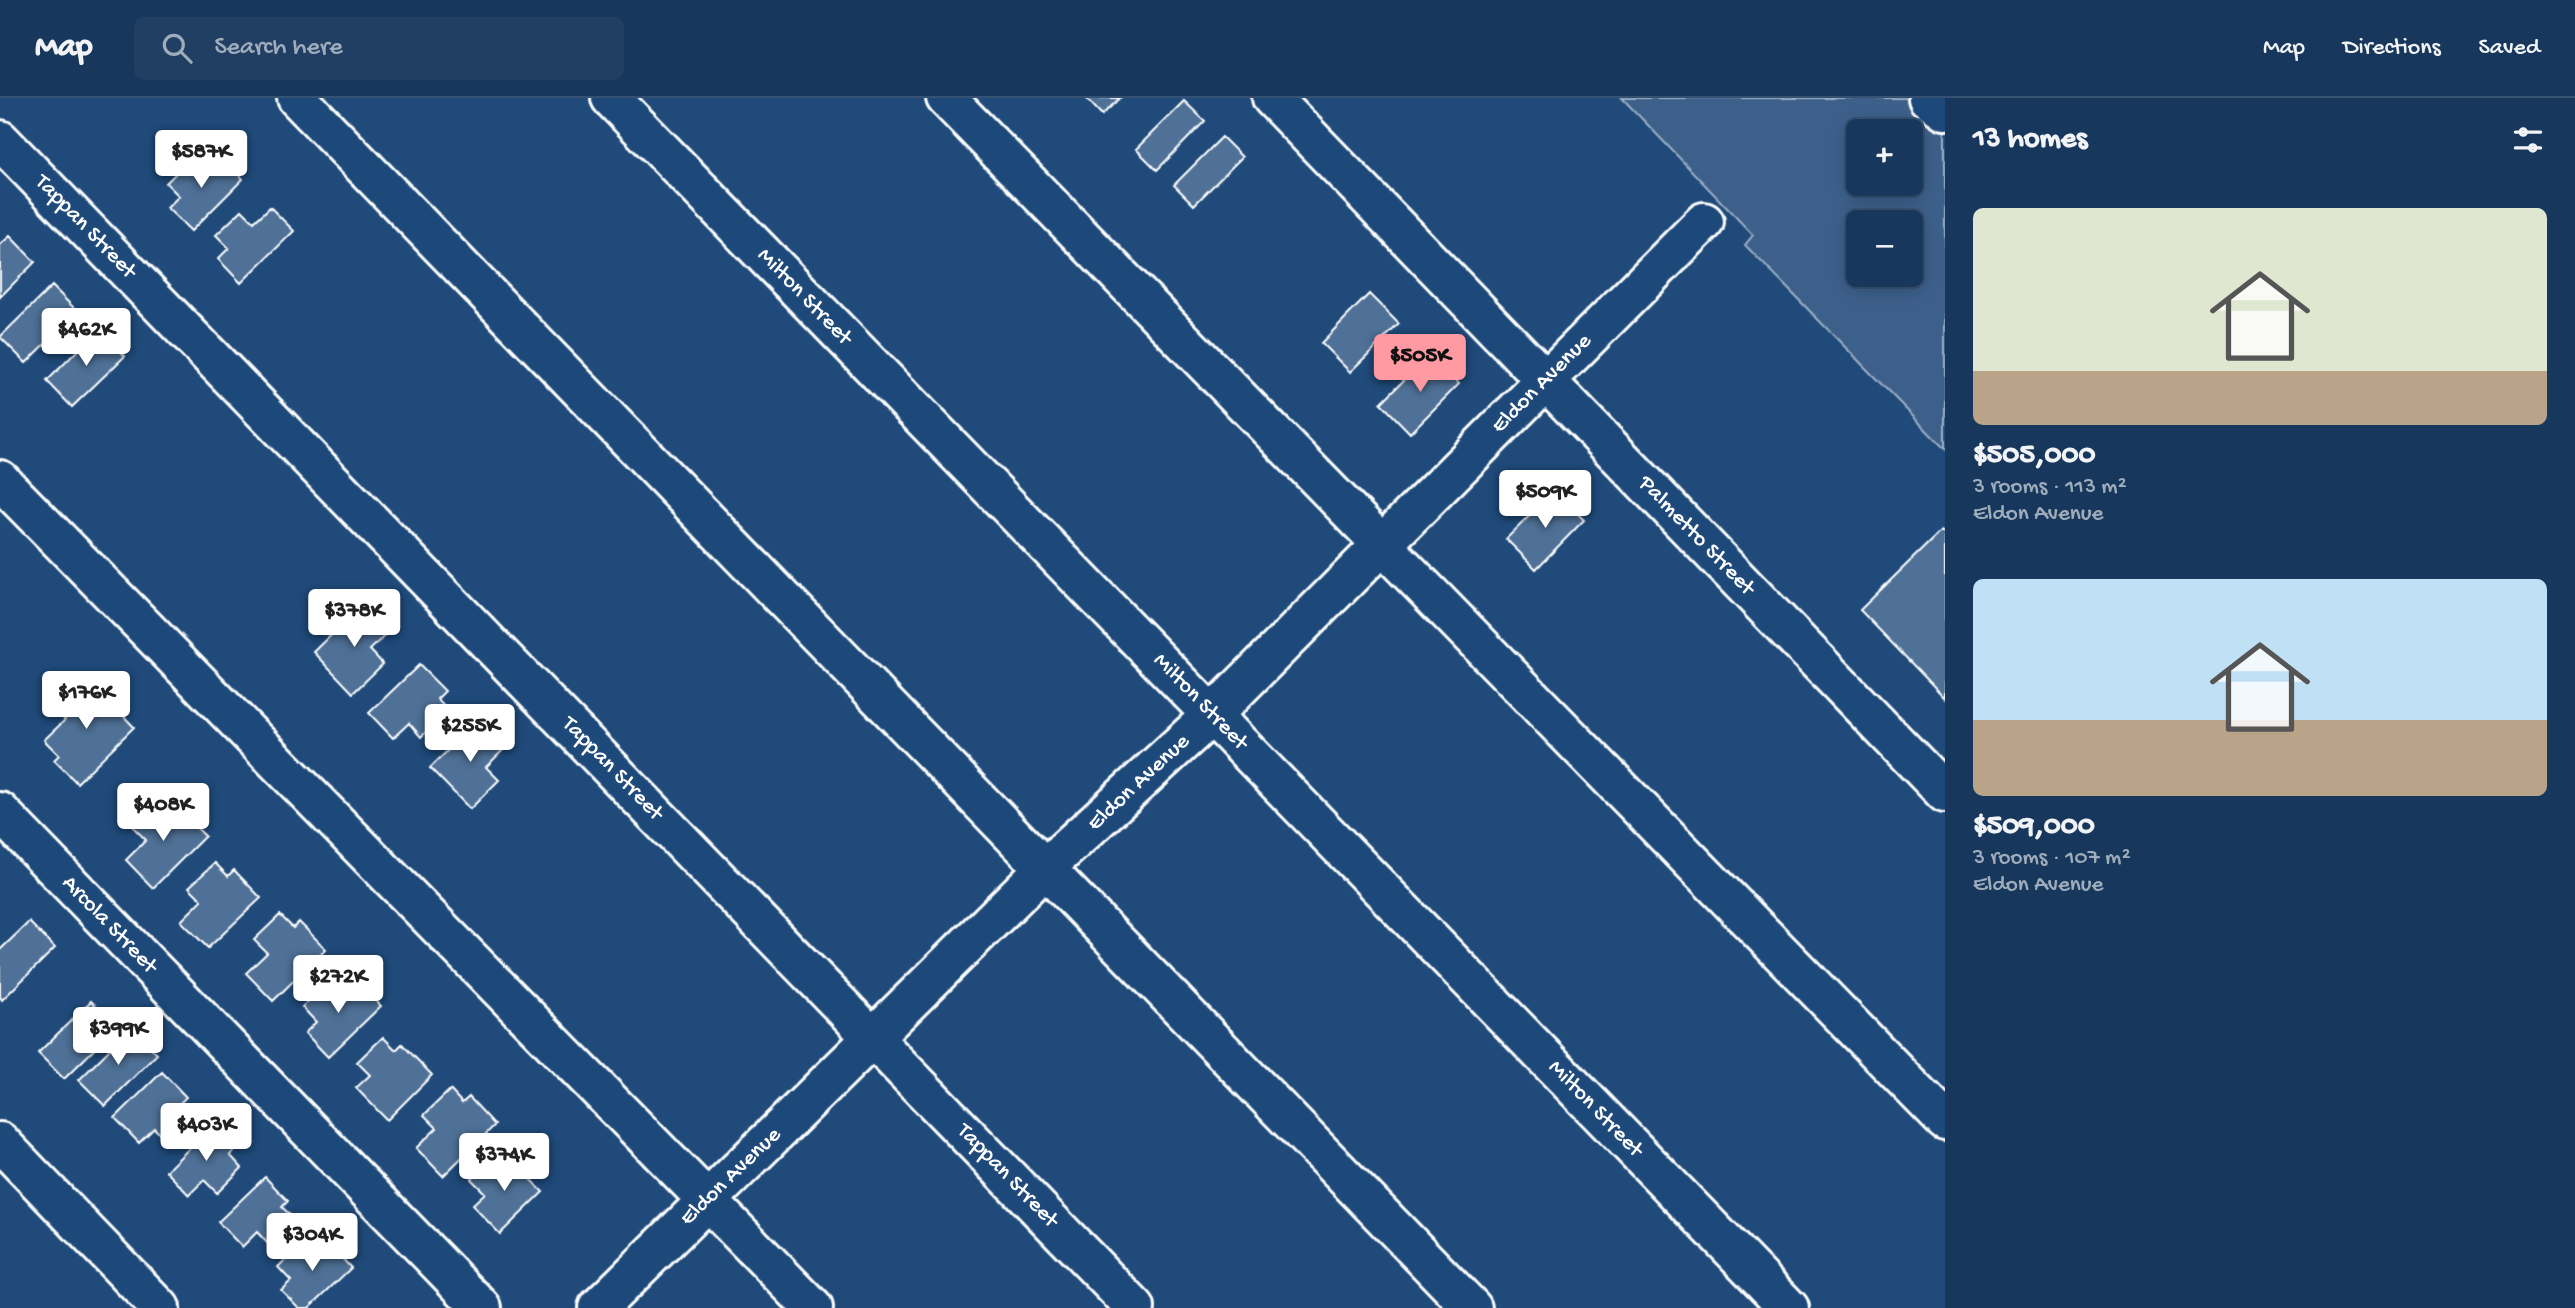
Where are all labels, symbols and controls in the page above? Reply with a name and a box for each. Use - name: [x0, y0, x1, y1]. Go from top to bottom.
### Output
- search box: [134, 17, 624, 80]
- text: Map: [35, 29, 92, 67]
- icon: search: [158, 29, 196, 67]
- text: Search here: [214, 33, 343, 64]
- text: Map: [2263, 34, 2305, 63]
- text: Directions: [2343, 34, 2441, 63]
- text: Saved: [2479, 34, 2540, 63]
- map controls: [1846, 119, 1923, 287]
- button: +: [1846, 119, 1923, 196]
- icon: filters: [2509, 121, 2547, 159]
- text: 13 homes: [1973, 123, 2087, 158]
- pin: $587K: [152, 130, 250, 190]
- text: $587K: [171, 139, 231, 166]
- street label: Tappan Street: [27, 168, 143, 286]
- button: −: [1846, 210, 1923, 287]
- street label: Milton Street: [751, 243, 858, 353]
- icon: home: [2197, 253, 2323, 379]
- pin: $462K: [37, 308, 135, 368]
- text: $462K: [58, 317, 114, 344]
- street label: Eldon Avenue: [1486, 328, 1598, 440]
- pin: $505K: [1371, 334, 1469, 394]
- text: $505K: [1390, 343, 1450, 370]
- text: $505,000: [1973, 439, 2096, 474]
- pin: $509K: [1496, 470, 1594, 530]
- street label: Palmetto Street: [1631, 470, 1761, 603]
- text: 3 rooms · 113 m²: [1973, 474, 2127, 501]
- text: $509K: [1515, 479, 1575, 506]
- text: Eldon Avenue: [1973, 501, 2103, 528]
- pin: $378K: [305, 589, 403, 649]
- text: $378K: [324, 598, 384, 625]
- icon: home: [2197, 624, 2323, 750]
- street label: Milton Street: [1147, 648, 1254, 758]
- pin: $176K: [37, 672, 135, 731]
- text: $176K: [58, 680, 114, 707]
- pin: $255K: [421, 704, 519, 764]
- street label: Tappan Street: [554, 710, 670, 828]
- text: $255K: [441, 713, 499, 740]
- street label: Eldon Avenue: [1082, 728, 1197, 837]
- pin: $408K: [114, 784, 212, 843]
- text: $408K: [133, 792, 193, 819]
- text: $509,000: [1973, 810, 2095, 845]
- text: 3 rooms · 107 m²: [1973, 845, 2131, 872]
- street label: Arcola Street: [55, 870, 164, 981]
- text: Eldon Avenue: [1973, 872, 2103, 899]
- pin: $272K: [289, 956, 387, 1015]
- text: $272K: [309, 964, 367, 991]
- pin: $399K: [69, 1007, 167, 1067]
- text: $399K: [89, 1016, 147, 1043]
- street label: Milton Street: [1542, 1055, 1649, 1165]
- pin: $403K: [157, 1104, 255, 1163]
- text: $403K: [177, 1112, 235, 1139]
- street label: Tappan Street: [949, 1117, 1065, 1235]
- street label: Eldon Avenue: [675, 1121, 788, 1232]
- pin: $374K: [455, 1134, 553, 1193]
- text: $374K: [475, 1142, 533, 1169]
- pin: $304K: [263, 1214, 361, 1273]
- text: $304K: [283, 1222, 341, 1249]

